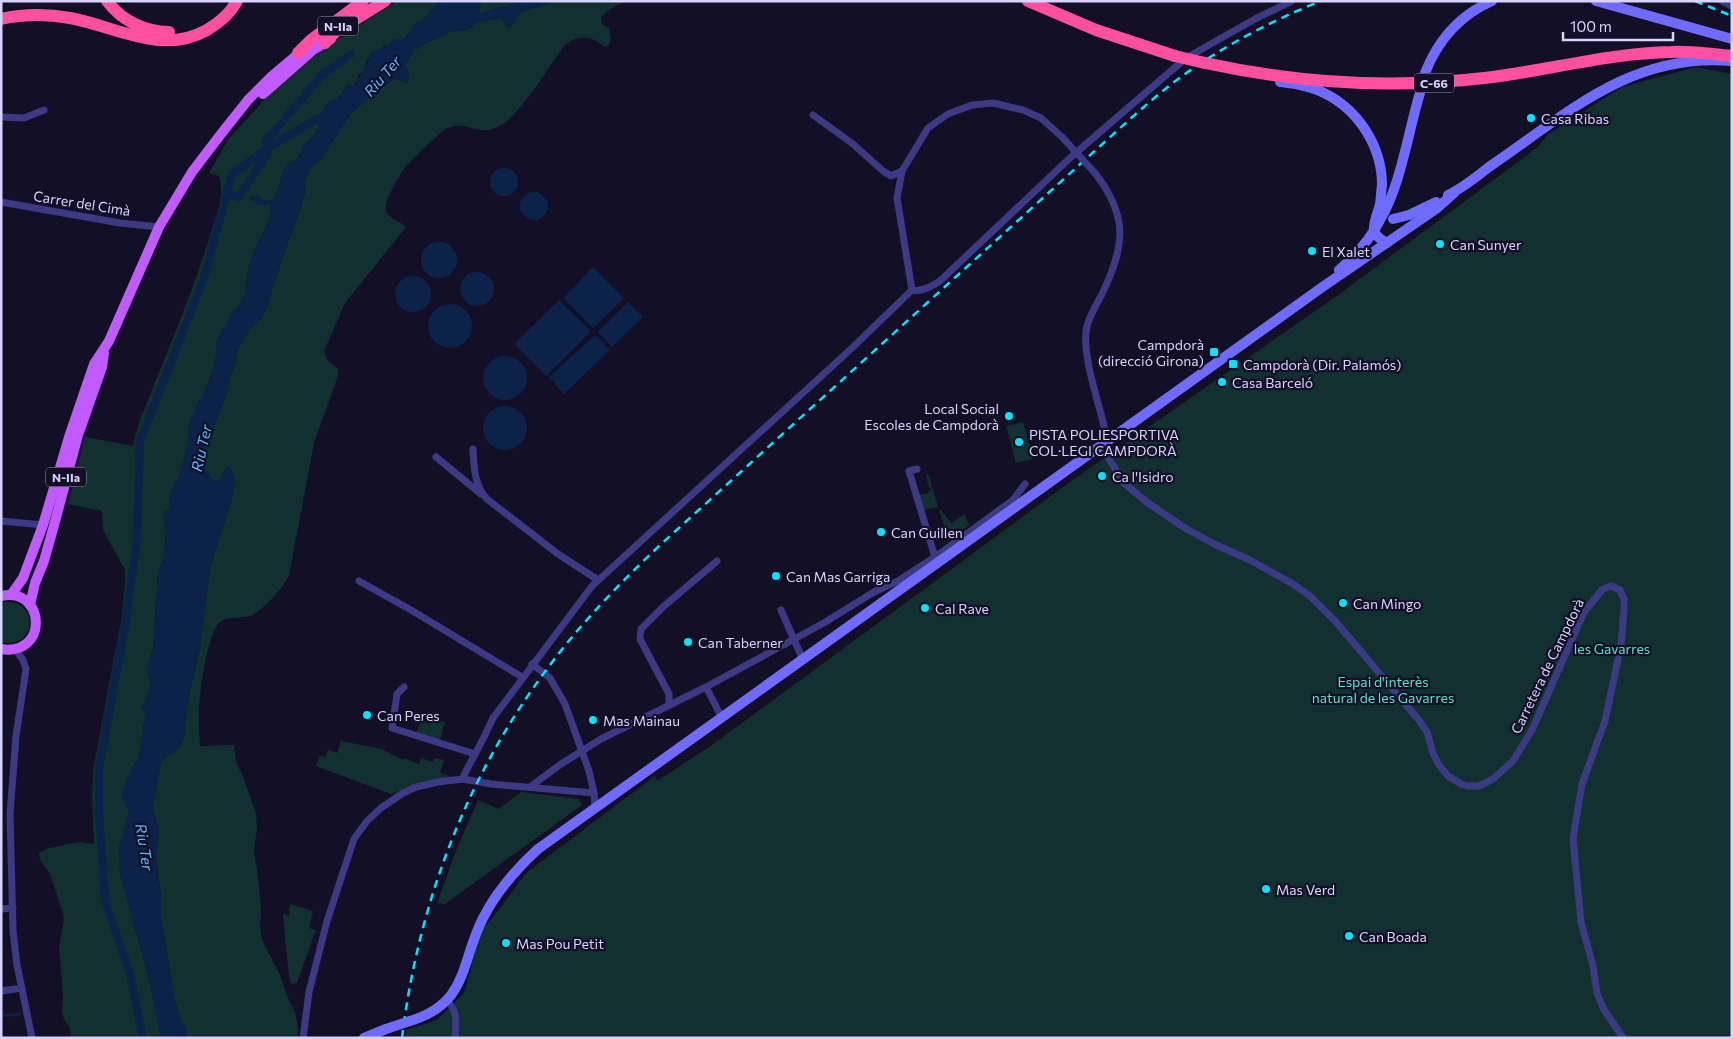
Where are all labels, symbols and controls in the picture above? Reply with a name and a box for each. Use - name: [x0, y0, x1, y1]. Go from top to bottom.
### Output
- scale bar: [1563, 10, 1673, 42]
- road number: N-IIa: [318, 16, 358, 36]
- text: 100 m: [1570, 17, 1612, 35]
- water label: Riu Ter: [360, 51, 405, 100]
- road number: C-66: [1414, 74, 1454, 92]
- place label: Casa Ribas: [1541, 110, 1609, 127]
- marker: Casa Ribas: [1525, 112, 1537, 124]
- street label: Carrer del Cimà: [32, 187, 132, 219]
- place label: Can Sunyer: [1450, 236, 1522, 253]
- marker: Can Sunyer: [1434, 238, 1446, 250]
- place label: El Xalet: [1322, 243, 1370, 260]
- marker: El Xalet: [1306, 245, 1318, 257]
- place label: Campdorà (direcció Girona): [1098, 336, 1204, 369]
- marker: Campdorà (direcció Girona): [1208, 346, 1220, 358]
- place label: Campdorà (Dir. Palamós): [1243, 356, 1401, 373]
- marker: Campdorà (Dir. Palamós): [1227, 358, 1239, 370]
- place label: Casa Barceló: [1232, 374, 1313, 391]
- marker: Casa Barceló: [1216, 376, 1228, 388]
- place label: Local Social Escoles de Campdorà: [864, 400, 999, 433]
- marker: Local Social Escoles de Campdorà: [1003, 410, 1015, 422]
- water label: Riu Ter: [187, 422, 215, 473]
- place label: PISTA POLIESPORTIVA COL·LEGI CAMPDORÀ: [1029, 426, 1179, 459]
- marker: PISTA POLIESPORTIVA COL·LEGI CAMPDORÀ: [1013, 436, 1025, 448]
- road number: N-IIa: [46, 468, 86, 487]
- place label: Ca l'Isidro: [1112, 468, 1174, 485]
- marker: Ca l'Isidro: [1096, 470, 1108, 482]
- place label: Can Guillen: [891, 524, 963, 541]
- marker: Can Guillen: [875, 526, 887, 538]
- place label: Can Mas Garriga: [786, 568, 890, 585]
- marker: Can Mas Garriga: [770, 570, 782, 582]
- place label: Can Mingo: [1353, 595, 1421, 612]
- street label: Carretera de Campdorà: [1507, 596, 1587, 736]
- marker: Can Mingo: [1337, 597, 1349, 609]
- place label: Cal Rave: [935, 600, 989, 617]
- marker: Cal Rave: [919, 602, 931, 614]
- place label: Can Taberner: [698, 634, 783, 651]
- marker: Can Taberner: [682, 636, 694, 648]
- park label: les Gavarres: [1574, 640, 1650, 657]
- park label: Espai d'interès natural de les Gavarres: [1312, 673, 1454, 706]
- place label: Can Peres: [377, 707, 440, 724]
- marker: Can Peres: [361, 709, 373, 721]
- place label: Mas Mainau: [603, 712, 680, 729]
- marker: Mas Mainau: [587, 714, 599, 726]
- water label: Riu Ter: [132, 822, 158, 873]
- place label: Mas Verd: [1276, 881, 1335, 898]
- marker: Mas Verd: [1260, 883, 1272, 895]
- place label: Can Boada: [1359, 928, 1427, 945]
- marker: Can Boada: [1343, 930, 1355, 942]
- place label: Mas Pou Petit: [516, 935, 604, 952]
- marker: Mas Pou Petit: [500, 937, 512, 949]

